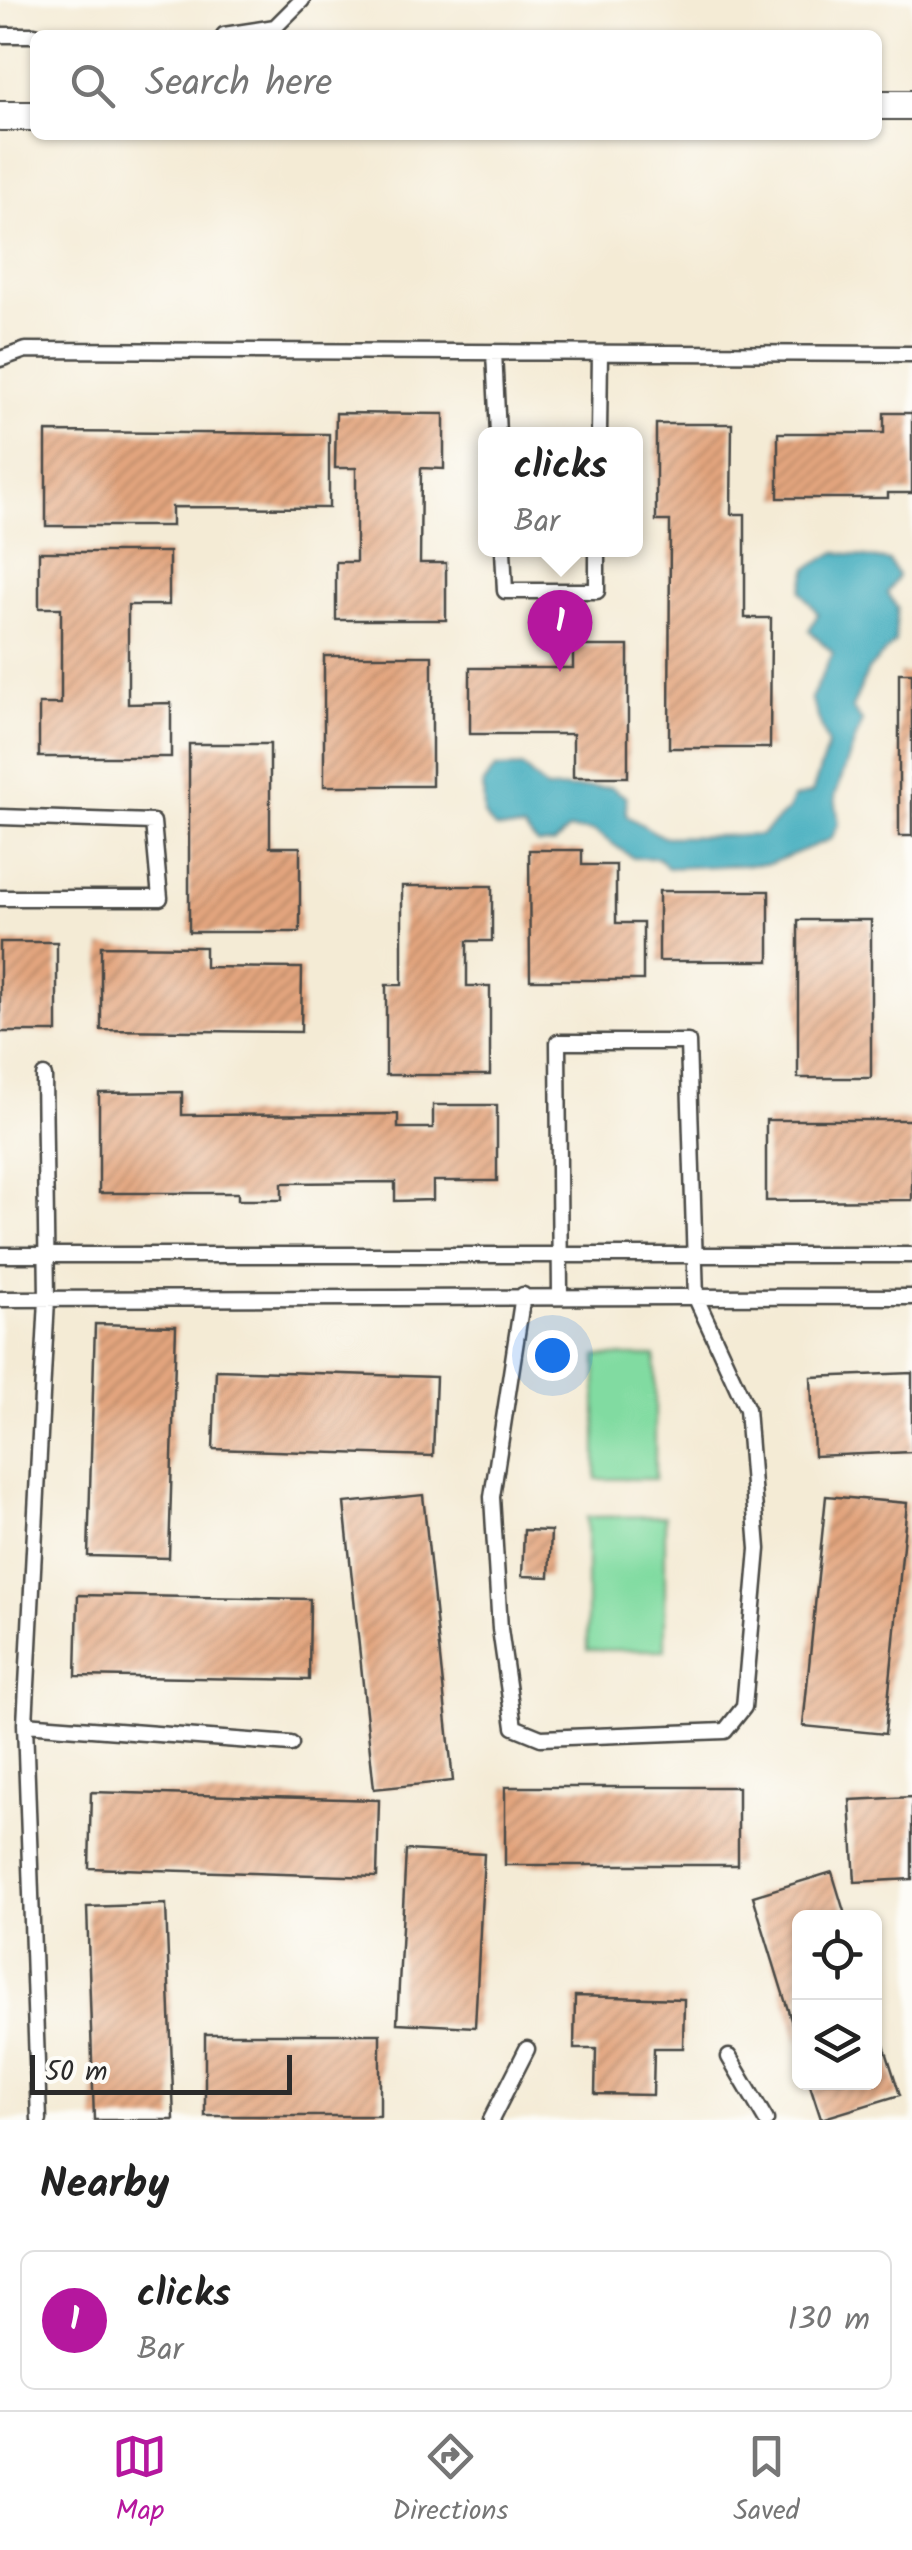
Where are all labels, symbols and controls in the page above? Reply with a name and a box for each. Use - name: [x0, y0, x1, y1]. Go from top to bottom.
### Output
- search box: [30, 30, 882, 140]
- text: Search here: [145, 55, 332, 115]
- icon: search: [65, 58, 120, 113]
- popup: [478, 427, 643, 557]
- text: clicks: [514, 437, 607, 497]
- text: Bar: [514, 497, 560, 548]
- pin: 1: [528, 590, 592, 672]
- your location: [527, 1330, 578, 1381]
- map controls: [792, 1910, 882, 2090]
- button: locate: [792, 1910, 882, 2000]
- button: layers: [792, 2000, 882, 2090]
- scale bar: [30, 2050, 292, 2094]
- text: 50 m: [45, 2050, 108, 2095]
- text: Nearby: [40, 2152, 169, 2219]
- text: clicks: [137, 2265, 231, 2325]
- text: 1: [70, 2295, 79, 2346]
- text: 130 m: [787, 2295, 870, 2346]
- text: Bar: [137, 2325, 183, 2376]
- tab: Map: [112, 2429, 167, 2534]
- tab: Directions: [392, 2429, 508, 2534]
- tab: Saved: [733, 2429, 800, 2534]

